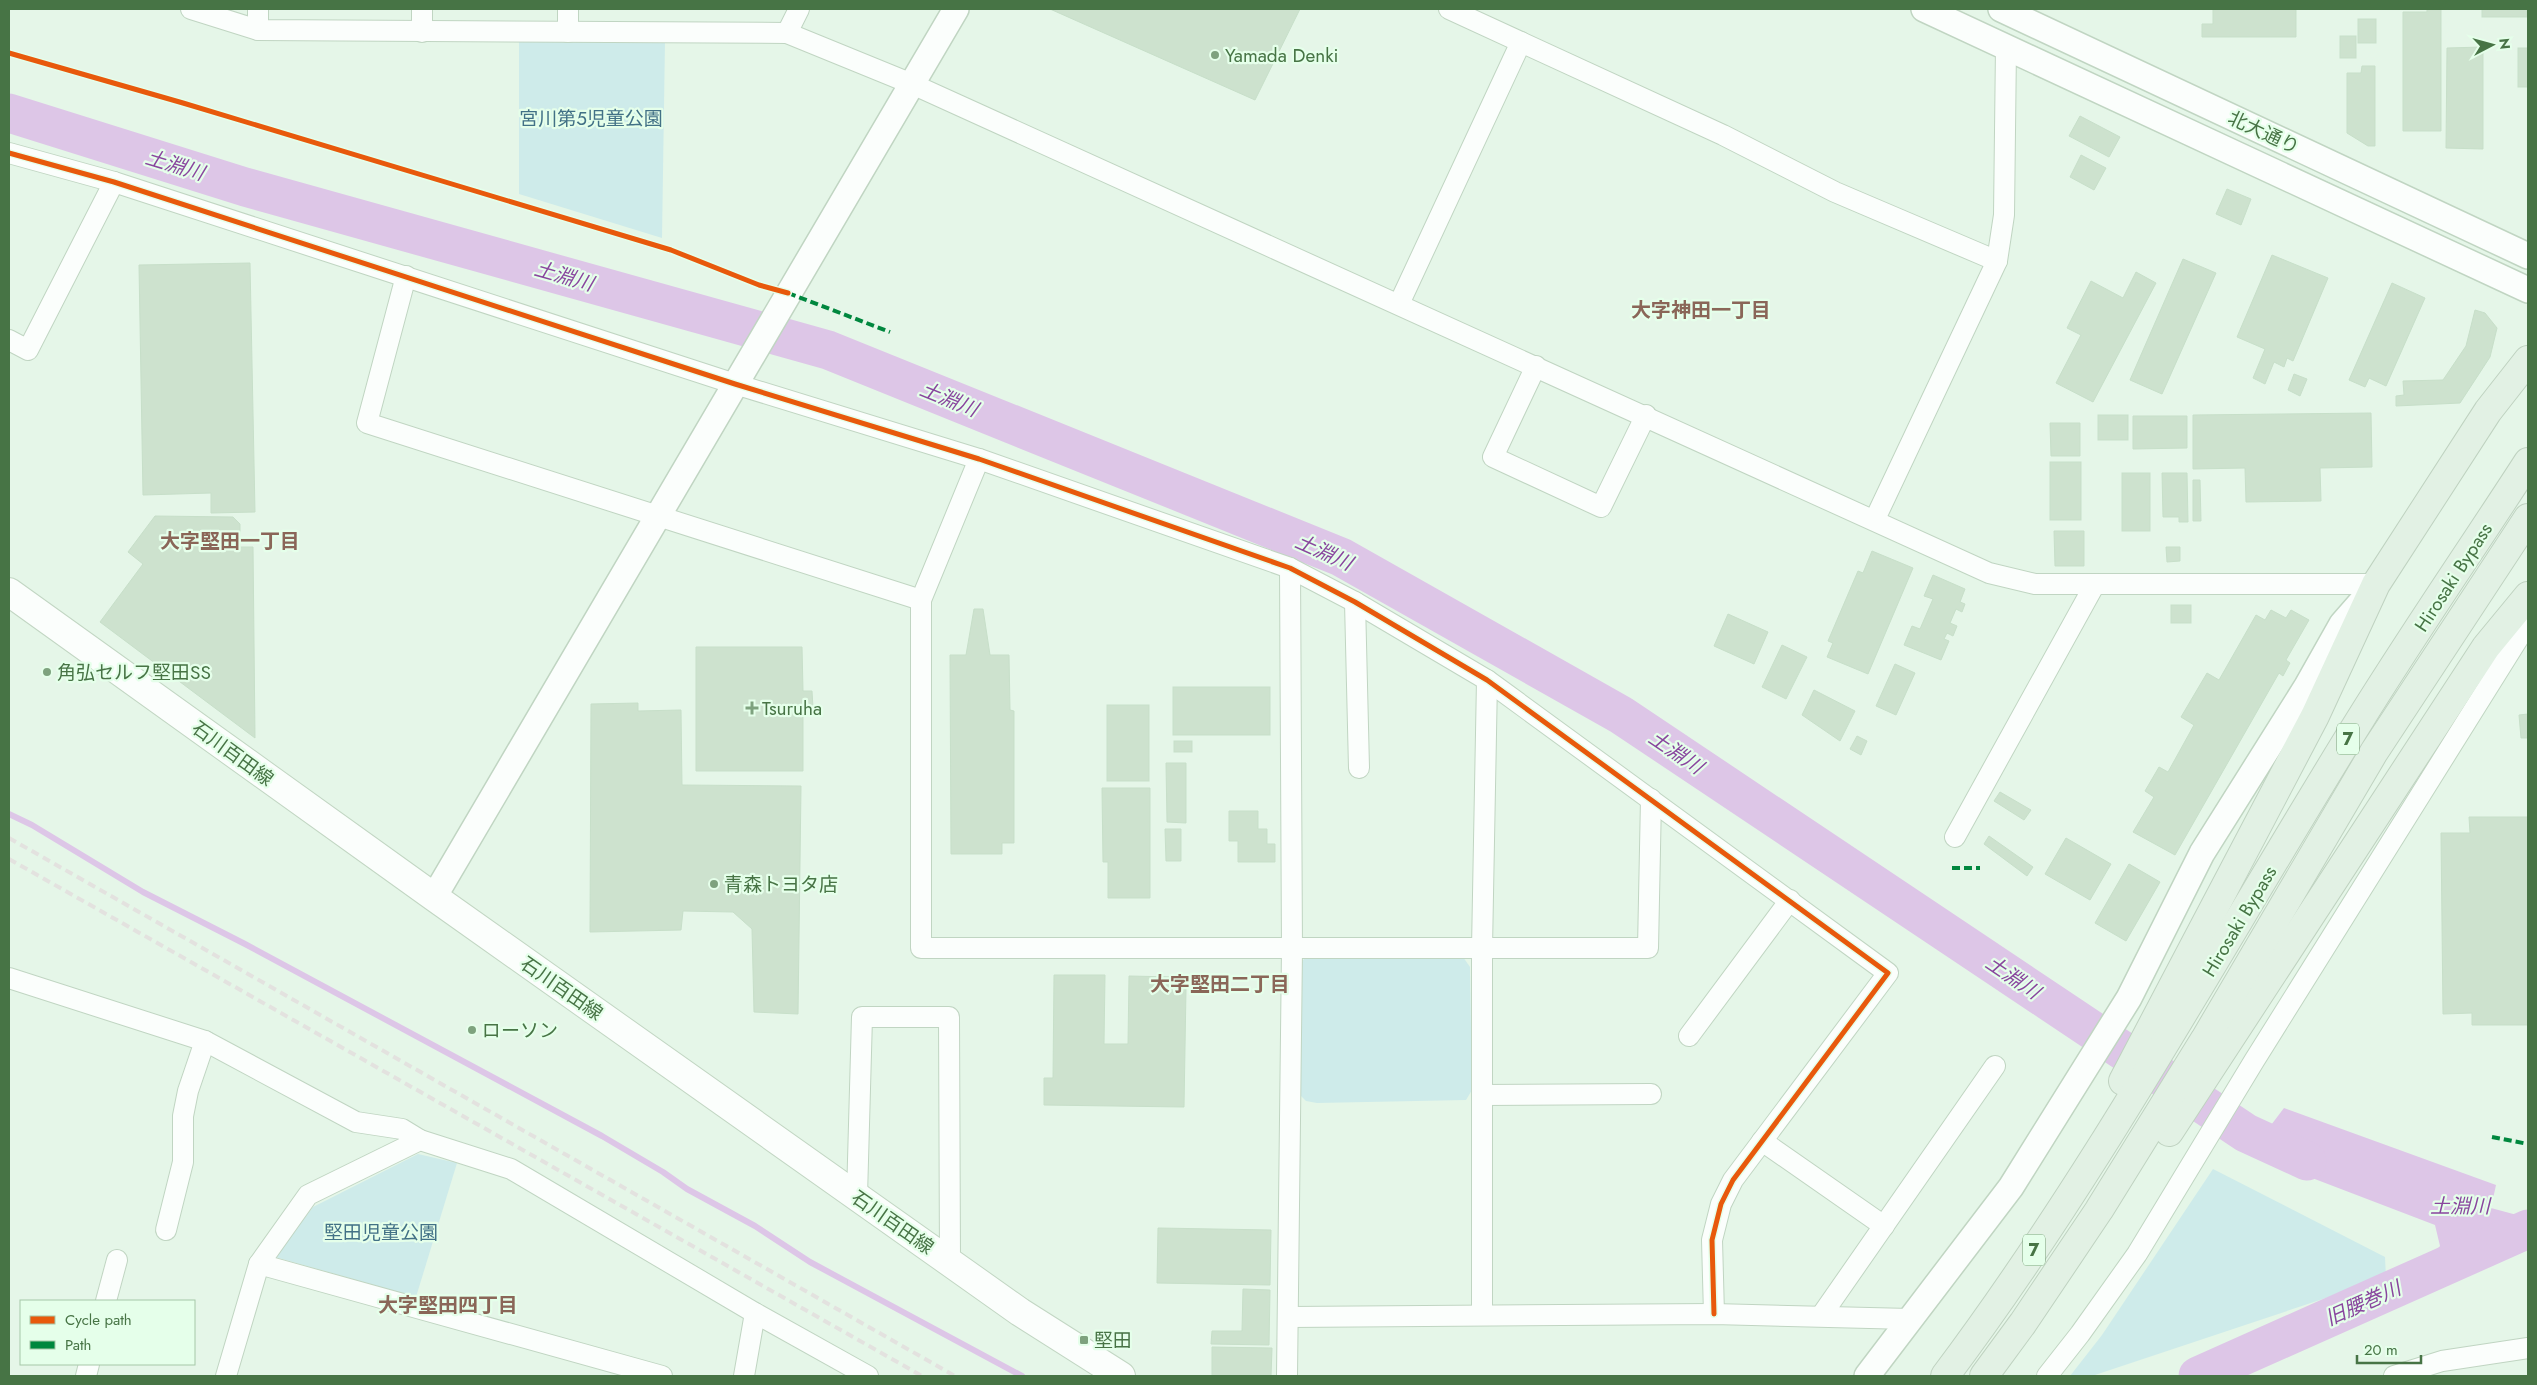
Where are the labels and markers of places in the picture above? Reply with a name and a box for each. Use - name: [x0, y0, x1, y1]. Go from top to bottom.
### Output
- place label: Yamada Denki: [1225, 42, 1339, 69]
- marker: Yamada Denki: [1209, 49, 1221, 61]
- place label: 角弘セルフ堅田SS: [57, 659, 211, 686]
- marker: 角弘セルフ堅田SS: [41, 666, 53, 678]
- place label: Tsuruha: [762, 695, 822, 722]
- marker: Tsuruha: [746, 702, 758, 714]
- place label: 青森トヨタ店: [724, 871, 838, 898]
- marker: 青森トヨタ店: [708, 878, 720, 890]
- place label: ローソン: [482, 1017, 558, 1044]
- marker: ローソン: [466, 1024, 478, 1036]
- place label: 堅田: [1094, 1327, 1132, 1354]
- marker: 堅田: [1078, 1334, 1090, 1346]

